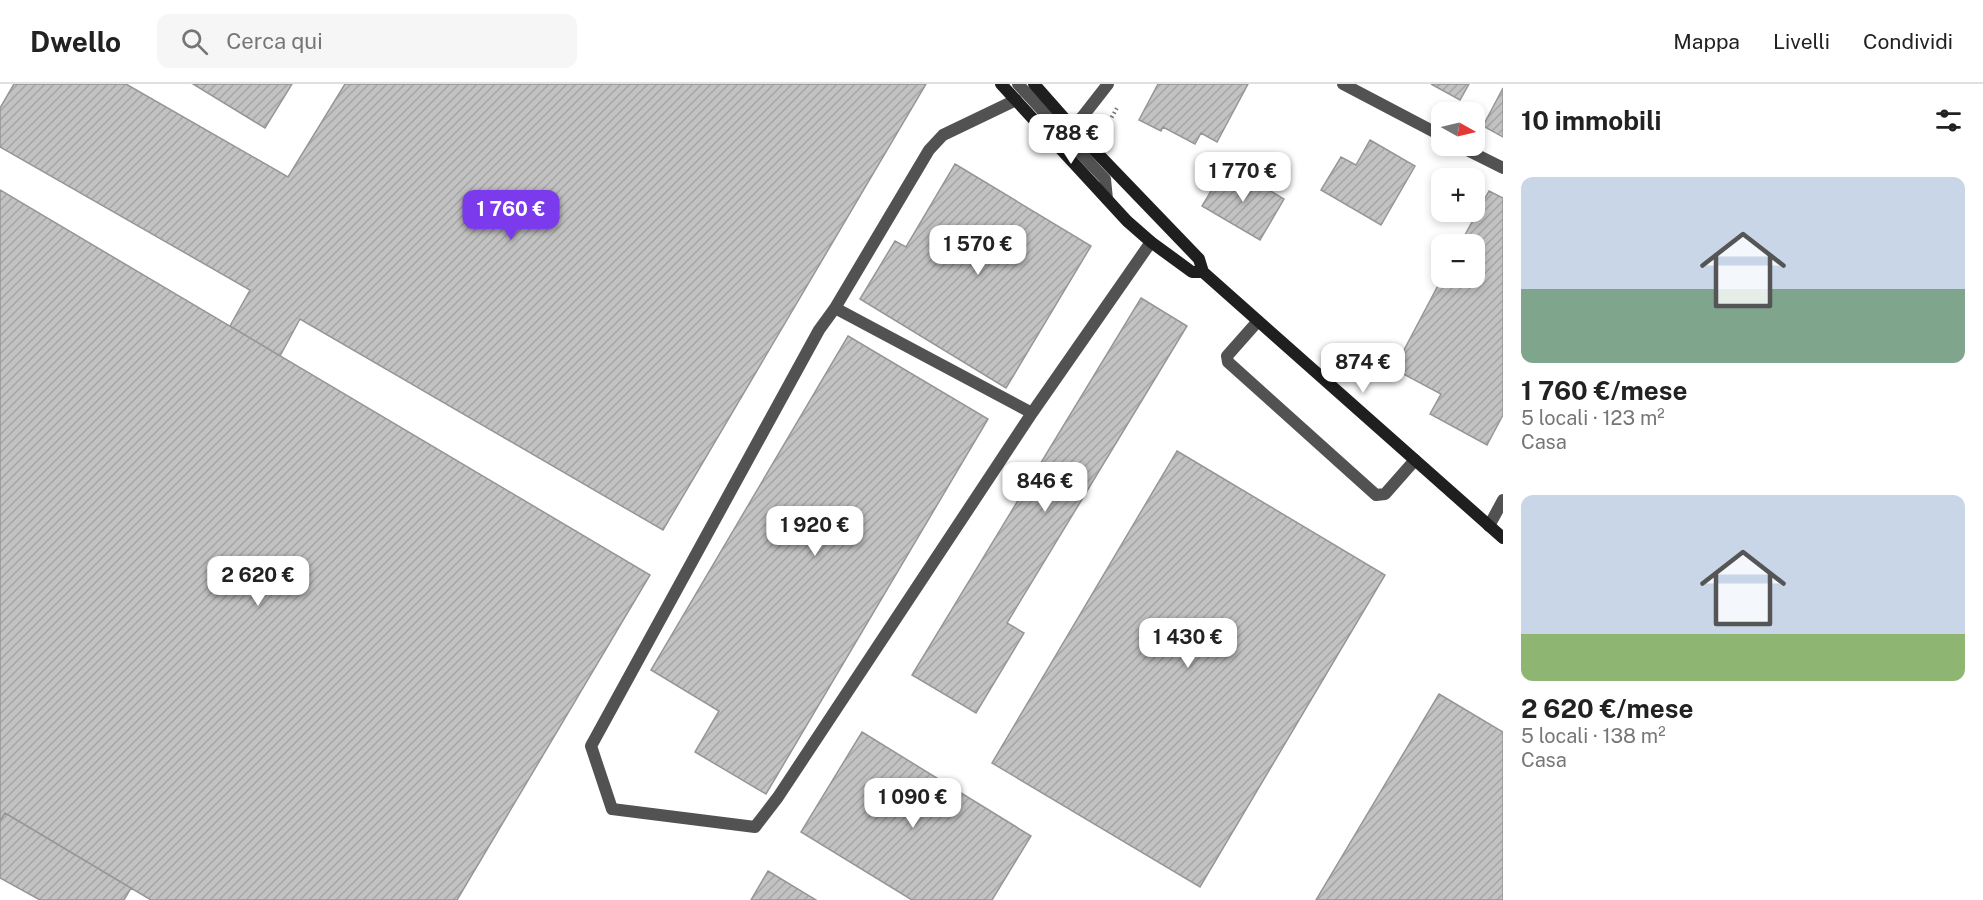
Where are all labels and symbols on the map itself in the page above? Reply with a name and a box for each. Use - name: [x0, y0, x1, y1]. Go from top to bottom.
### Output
- north arrow: [1431, 102, 1485, 156]
- pin: 788 €: [1029, 114, 1113, 165]
- pin: 1 770 €: [1188, 152, 1298, 203]
- pin: 1 760 €: [456, 190, 566, 241]
- pin: 1 570 €: [923, 225, 1033, 276]
- pin: 874 €: [1321, 343, 1405, 394]
- pin: 846 €: [1003, 462, 1087, 513]
- pin: 1 920 €: [760, 506, 870, 557]
- pin: 2 620 €: [203, 556, 313, 607]
- pin: 1 430 €: [1133, 618, 1243, 669]
- pin: 1 090 €: [858, 778, 968, 829]

